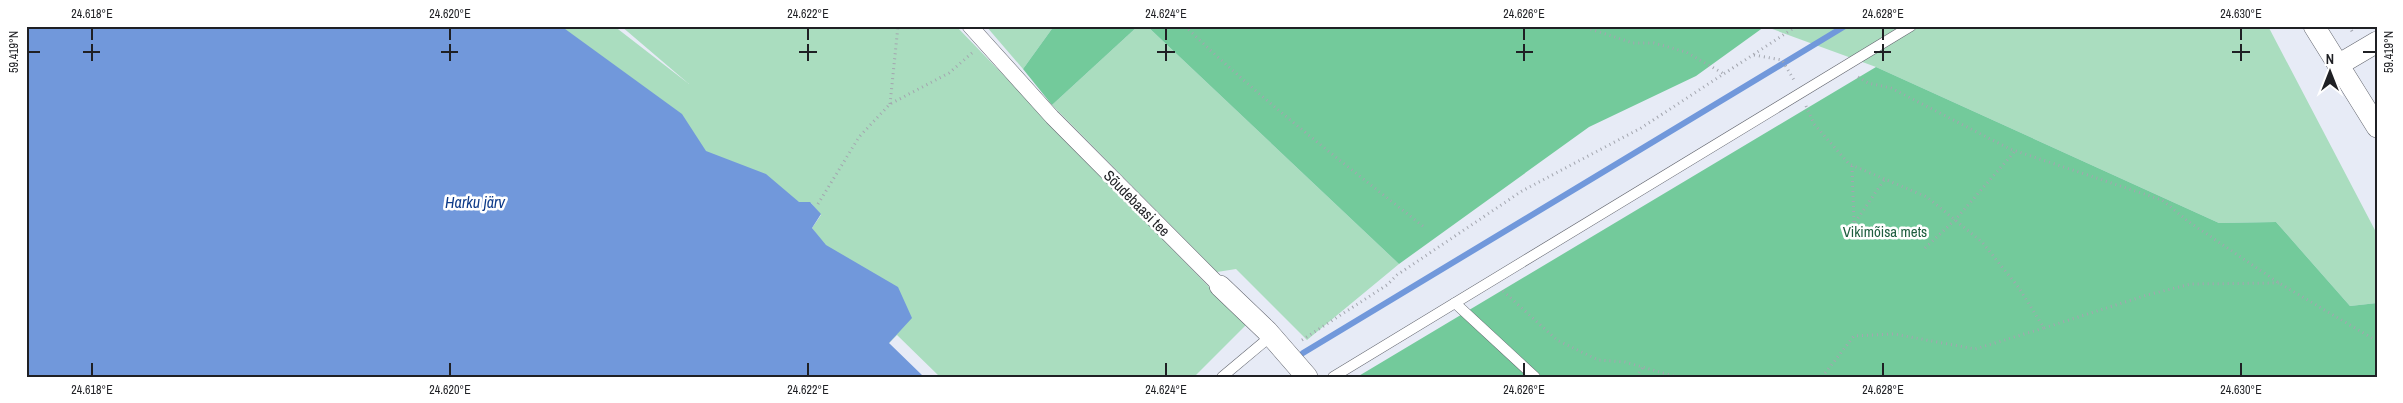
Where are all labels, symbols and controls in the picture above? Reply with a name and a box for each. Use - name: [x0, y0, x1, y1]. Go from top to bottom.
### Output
- text: 24.618°E: [71, 6, 113, 22]
- text: 24.620°E: [429, 6, 471, 22]
- text: 24.622°E: [787, 6, 829, 22]
- text: 24.624°E: [1145, 6, 1187, 22]
- text: 24.626°E: [1503, 6, 1545, 22]
- text: 24.628°E: [1862, 6, 1904, 22]
- text: 24.630°E: [2220, 6, 2262, 22]
- text: 59.419°N: [6, 31, 22, 73]
- text: 59.419°N: [2381, 31, 2397, 73]
- north arrow: [2306, 48, 2356, 98]
- text: N: [2326, 50, 2334, 68]
- street label: Sõudebaasi tee: [1099, 165, 1175, 241]
- water label: Harku järv: [445, 191, 506, 213]
- park label: Vikimõisa mets: [1843, 221, 1927, 242]
- text: 24.618°E: [71, 382, 113, 398]
- text: 24.620°E: [429, 382, 471, 398]
- text: 24.622°E: [787, 382, 829, 398]
- text: 24.624°E: [1145, 382, 1187, 398]
- text: 24.626°E: [1503, 382, 1545, 398]
- text: 24.628°E: [1862, 382, 1904, 398]
- text: 24.630°E: [2220, 382, 2262, 398]

